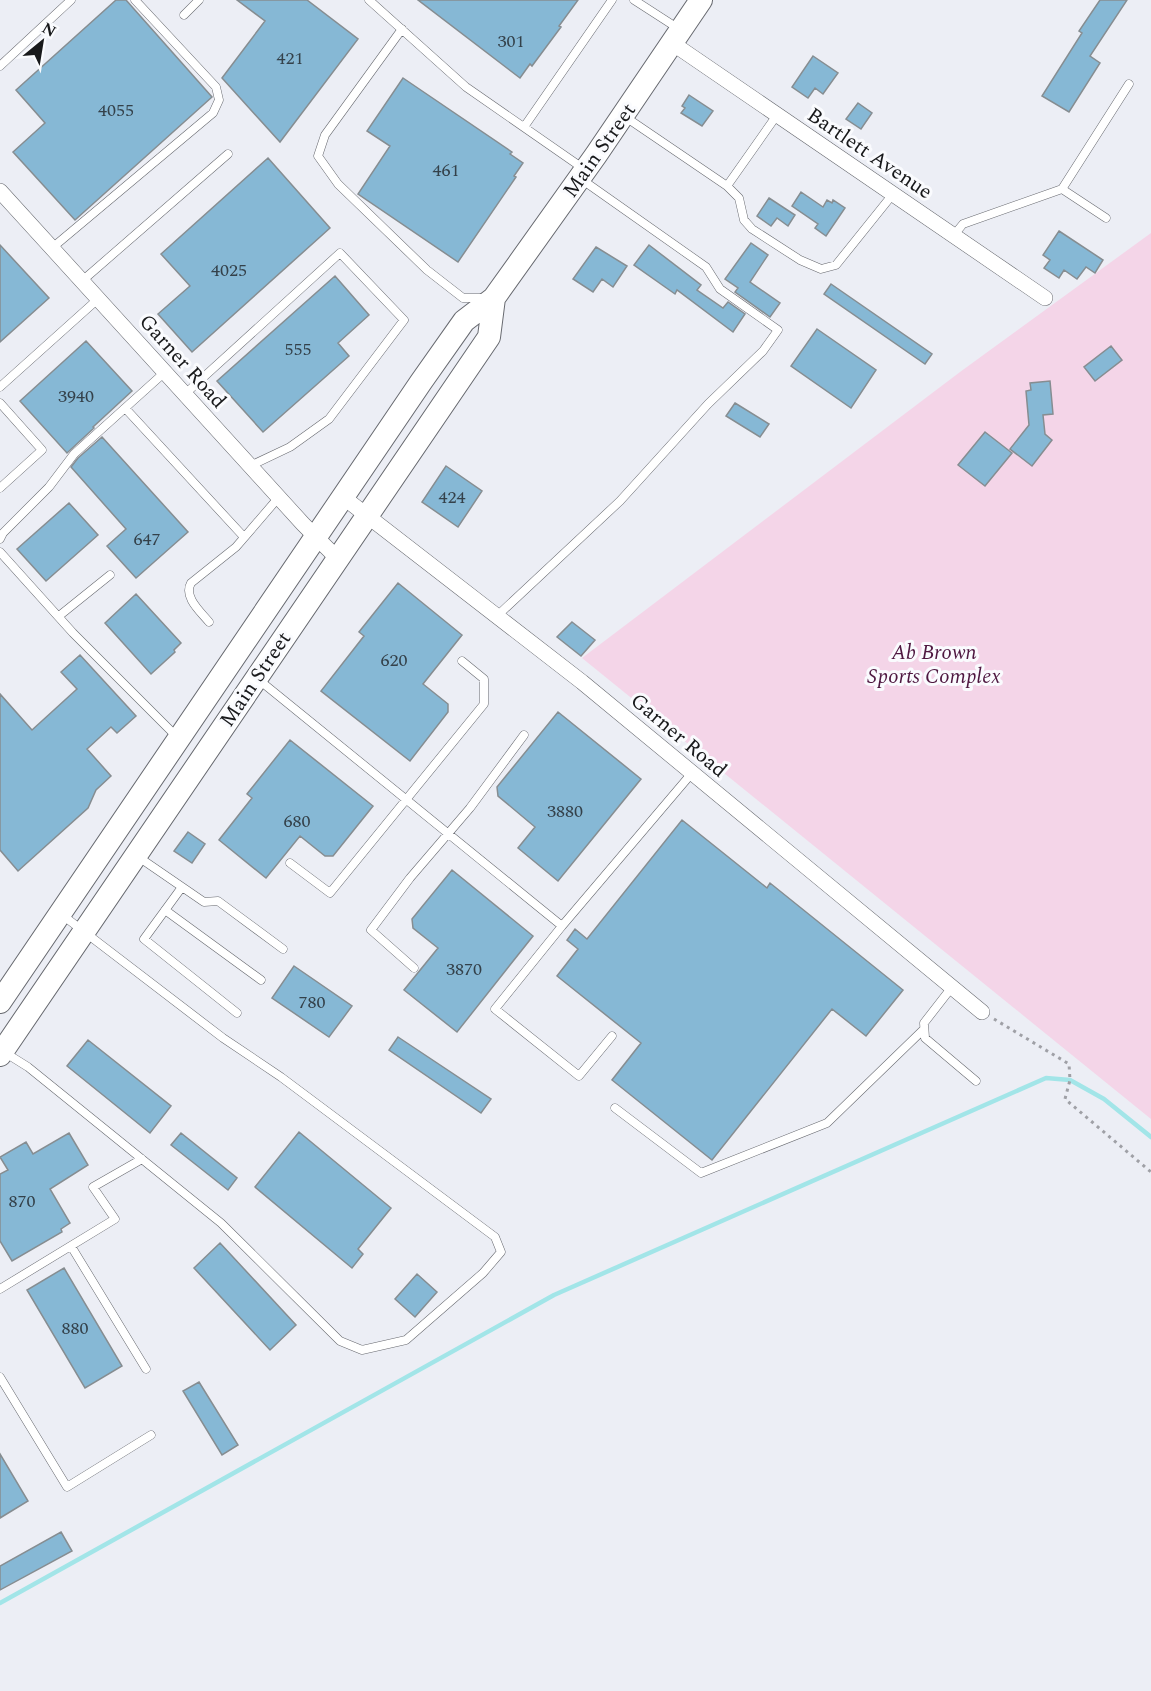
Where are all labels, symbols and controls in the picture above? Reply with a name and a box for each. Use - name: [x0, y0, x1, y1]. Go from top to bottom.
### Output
- north arrow: [12, 12, 72, 72]
- text: N: [37, 16, 61, 44]
- house number: 301: [498, 28, 525, 55]
- house number: 421: [277, 45, 304, 72]
- house number: 4055: [98, 97, 134, 124]
- street label: Main Street: [555, 97, 644, 205]
- street label: Bartlett Avenue: [800, 100, 939, 208]
- house number: 461: [433, 157, 460, 184]
- house number: 4025: [211, 257, 247, 284]
- street label: Garner Road: [131, 307, 234, 416]
- house number: 555: [285, 336, 312, 363]
- house number: 3940: [58, 383, 94, 410]
- house number: 424: [439, 484, 466, 511]
- house number: 647: [134, 526, 161, 553]
- street label: Main Street: [212, 625, 300, 734]
- park label: Ab Brown Sports Complex: [867, 637, 1001, 693]
- house number: 620: [381, 647, 408, 674]
- street label: Garner Road: [623, 686, 734, 786]
- house number: 3880: [547, 798, 583, 825]
- house number: 680: [284, 808, 311, 835]
- house number: 3870: [446, 956, 482, 983]
- house number: 780: [299, 989, 326, 1016]
- house number: 870: [9, 1188, 36, 1215]
- house number: 880: [62, 1315, 89, 1342]

